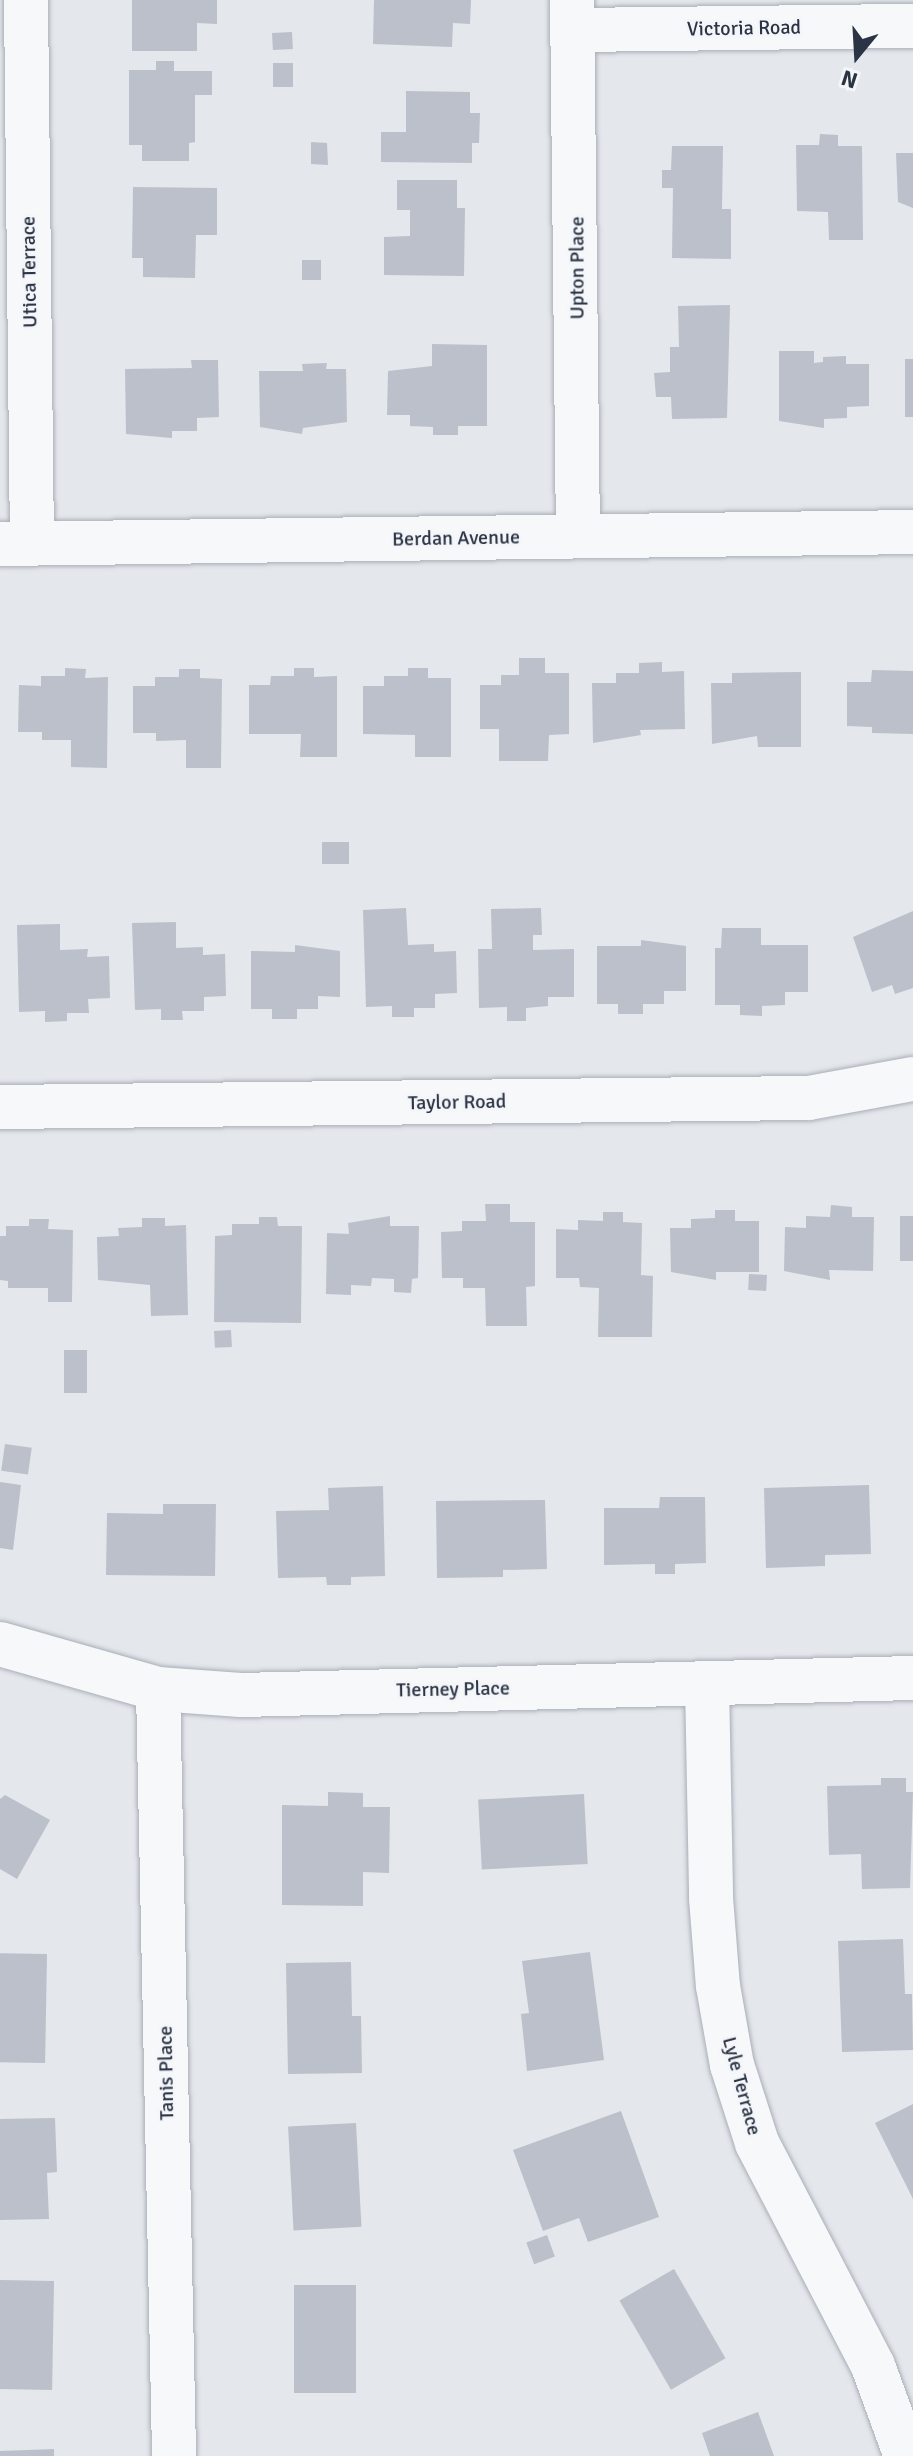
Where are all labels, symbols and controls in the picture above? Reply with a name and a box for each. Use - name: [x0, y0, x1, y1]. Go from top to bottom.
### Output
- street label: Victoria Road: [687, 15, 801, 41]
- north arrow: [817, 16, 897, 96]
- text: N: [838, 64, 861, 95]
- street label: Utica Terrace: [16, 216, 42, 328]
- street label: Upton Place: [565, 216, 589, 320]
- street label: Berdan Avenue: [392, 525, 520, 551]
- street label: Taylor Road: [408, 1089, 506, 1115]
- street label: Tierney Place: [396, 1676, 510, 1702]
- street label: Tanis Place: [153, 2025, 179, 2121]
- street label: Lyle Terrace: [717, 2034, 767, 2138]

